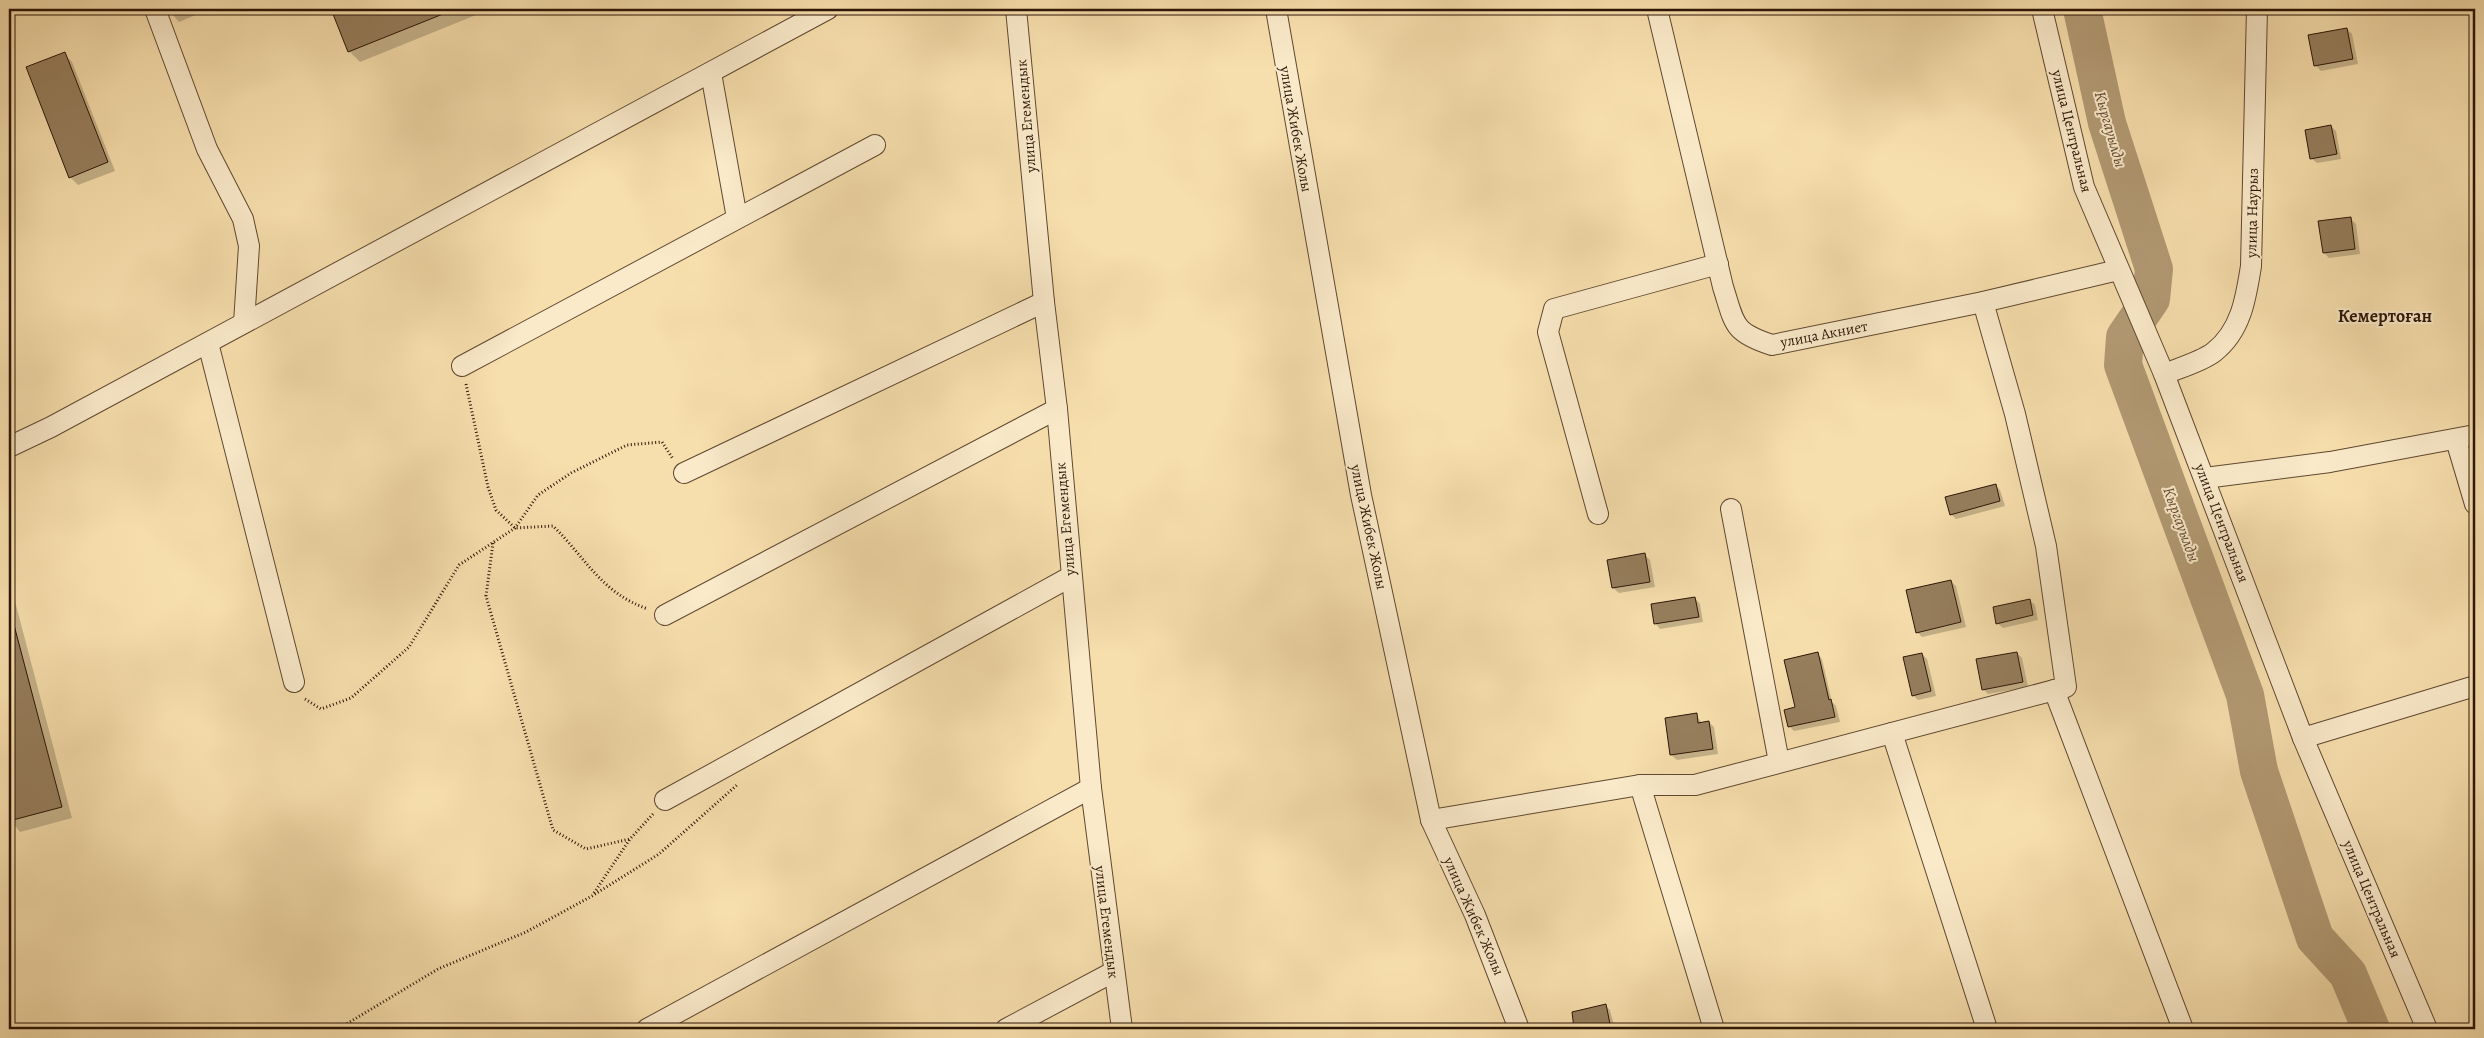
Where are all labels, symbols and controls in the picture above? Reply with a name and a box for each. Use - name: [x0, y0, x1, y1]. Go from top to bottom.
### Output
- street label: улица Егемендык: [1011, 58, 1041, 174]
- street label: улица Жибек Жолы: [1275, 63, 1317, 194]
- street label: улица Центральная: [2047, 67, 2097, 194]
- water label: Кыргауылды: [2089, 89, 2131, 170]
- street label: улица Наурыз: [2241, 168, 2263, 259]
- district label: Кемертоған: [2338, 304, 2432, 328]
- street label: улица Акниет: [1778, 316, 1870, 352]
- street label: улица Центральная: [2190, 460, 2254, 585]
- street label: улица Егемендык: [1050, 461, 1080, 577]
- street label: улица Жибек Жолы: [1346, 462, 1392, 591]
- water label: Кыргауылды: [2157, 484, 2205, 565]
- street label: улица Центральная: [2338, 836, 2406, 961]
- street label: улица Жибек Жолы: [1439, 853, 1509, 978]
- street label: улица Егемендык: [1090, 863, 1124, 980]

